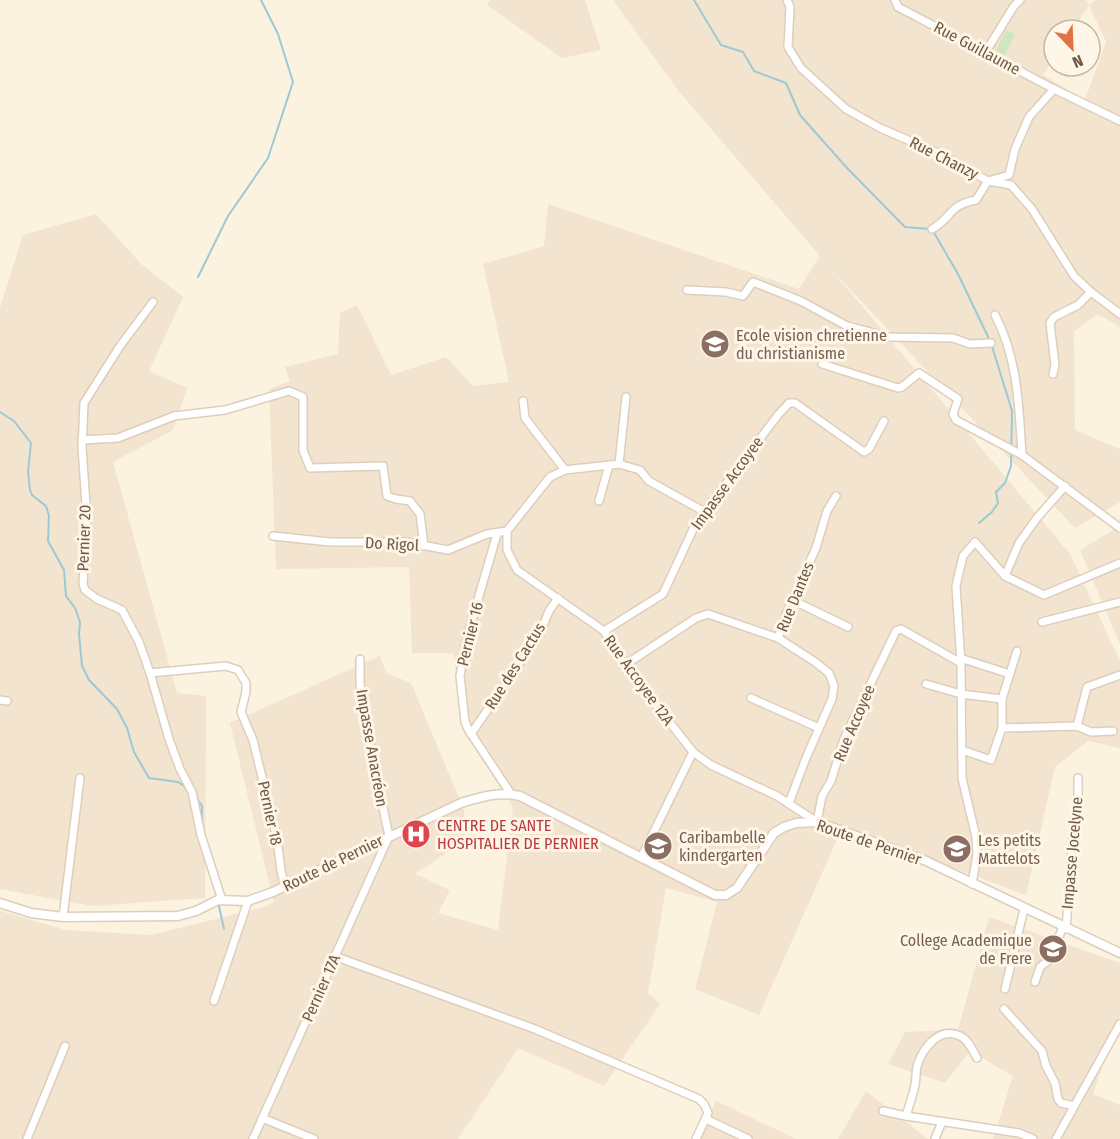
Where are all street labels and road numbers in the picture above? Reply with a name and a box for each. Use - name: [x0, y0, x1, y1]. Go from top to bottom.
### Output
- street label: Rue Guillaume: [931, 17, 1024, 79]
- street label: Rue Chanzy: [906, 133, 982, 184]
- street label: Impasse Accoyee: [687, 433, 767, 533]
- street label: Pernier 20: [73, 504, 95, 572]
- street label: Do Rigol: [364, 533, 420, 555]
- street label: Rue Dantes: [772, 559, 818, 635]
- street label: Pernier 16: [453, 600, 487, 668]
- street label: Rue des Cactus: [481, 619, 549, 713]
- street label: Rue Accoyee 12A: [600, 631, 678, 729]
- street label: Rue Accoyee: [829, 682, 879, 764]
- street label: Impasse Anacréon: [352, 688, 392, 808]
- street label: Pernier 18: [254, 779, 286, 847]
- street label: Impasse Jocelyne: [1058, 796, 1086, 910]
- street label: Route de Pernier: [814, 815, 924, 869]
- street label: Route de Pernier: [280, 830, 387, 896]
- street label: Pernier 17A: [298, 951, 345, 1025]

